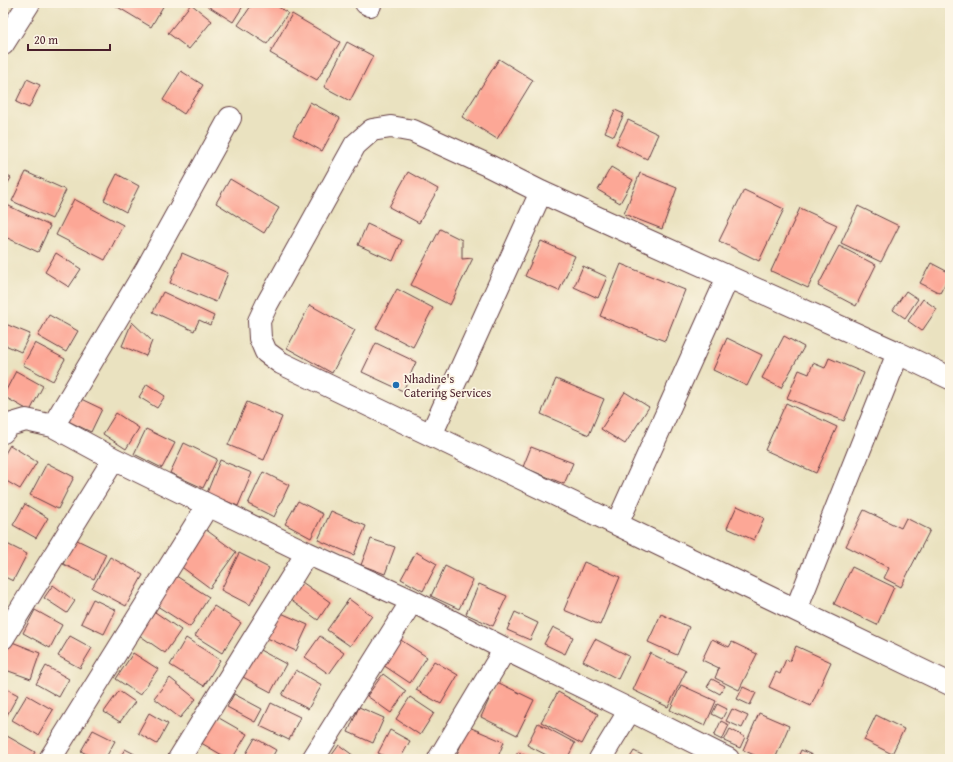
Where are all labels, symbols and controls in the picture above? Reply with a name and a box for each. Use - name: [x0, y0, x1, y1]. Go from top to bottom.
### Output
- scale bar: [28, 26, 110, 52]
- text: 20 m: [34, 31, 58, 48]
- place label: Nhadine's Catering Services: [404, 370, 491, 401]
- marker: Nhadine's Catering Services: [391, 380, 401, 390]

